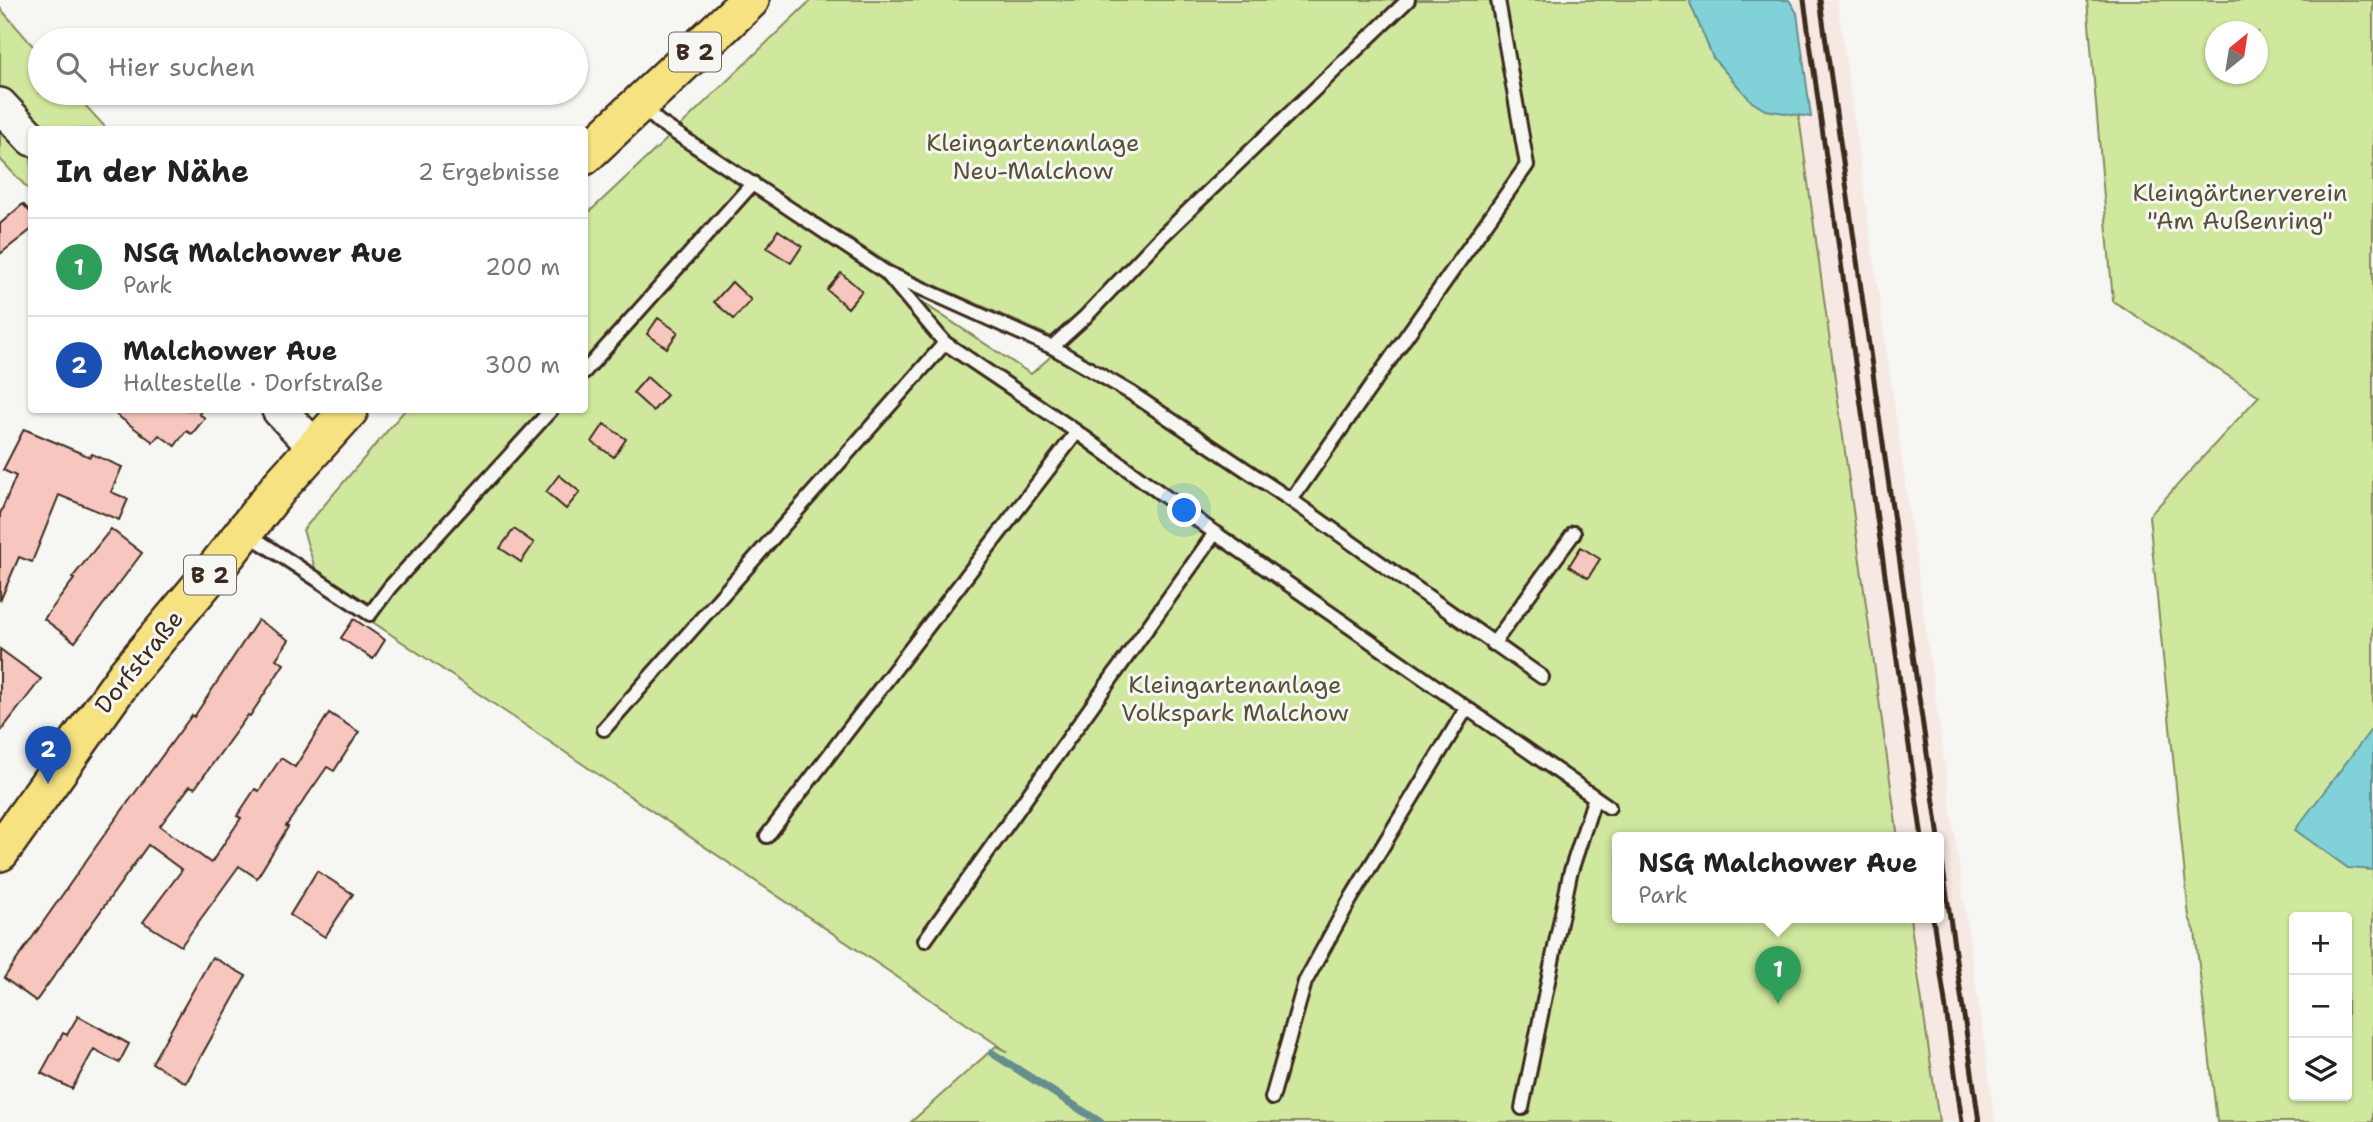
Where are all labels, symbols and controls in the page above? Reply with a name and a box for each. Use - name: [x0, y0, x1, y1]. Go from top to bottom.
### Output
- north arrow: [2205, 21, 2268, 84]
- search box: [28, 28, 588, 105]
- road number: B 2: [669, 32, 721, 72]
- icon: search: [52, 48, 90, 86]
- text: Hier suchen: [108, 49, 255, 84]
- park label: Kleingartenanlage Neu-Malchow: [926, 127, 1140, 187]
- text: In der Nähe: [56, 151, 249, 192]
- text: 2 Ergebnisse: [418, 157, 560, 187]
- park label: Kleingärtnerverein "Am Außenring": [2132, 177, 2348, 237]
- text: NSG Malchower Aue: [123, 235, 402, 270]
- text: 1: [74, 252, 84, 282]
- text: 200 m: [485, 252, 560, 282]
- text: Park: [123, 270, 172, 300]
- text: Malchower Aue: [123, 333, 337, 368]
- text: 2: [71, 350, 87, 380]
- text: 300 m: [485, 350, 560, 380]
- text: Haltestelle · Dorfstraße: [123, 368, 383, 398]
- your location: [1167, 493, 1201, 527]
- road number: B 2: [184, 555, 236, 594]
- street label: Dorfstraße: [87, 604, 191, 720]
- park label: Kleingartenanlage Volkspark Malchow: [1121, 669, 1349, 729]
- pin: 2: [25, 726, 71, 784]
- popup: [1612, 832, 1944, 923]
- text: NSG Malchower Aue: [1638, 845, 1918, 880]
- text: Park: [1638, 880, 1688, 910]
- map controls: [2289, 912, 2352, 1101]
- button: +: [2289, 912, 2352, 975]
- pin: 1: [1755, 946, 1801, 1004]
- button: −: [2289, 975, 2352, 1038]
- button: layers: [2289, 1038, 2352, 1101]

